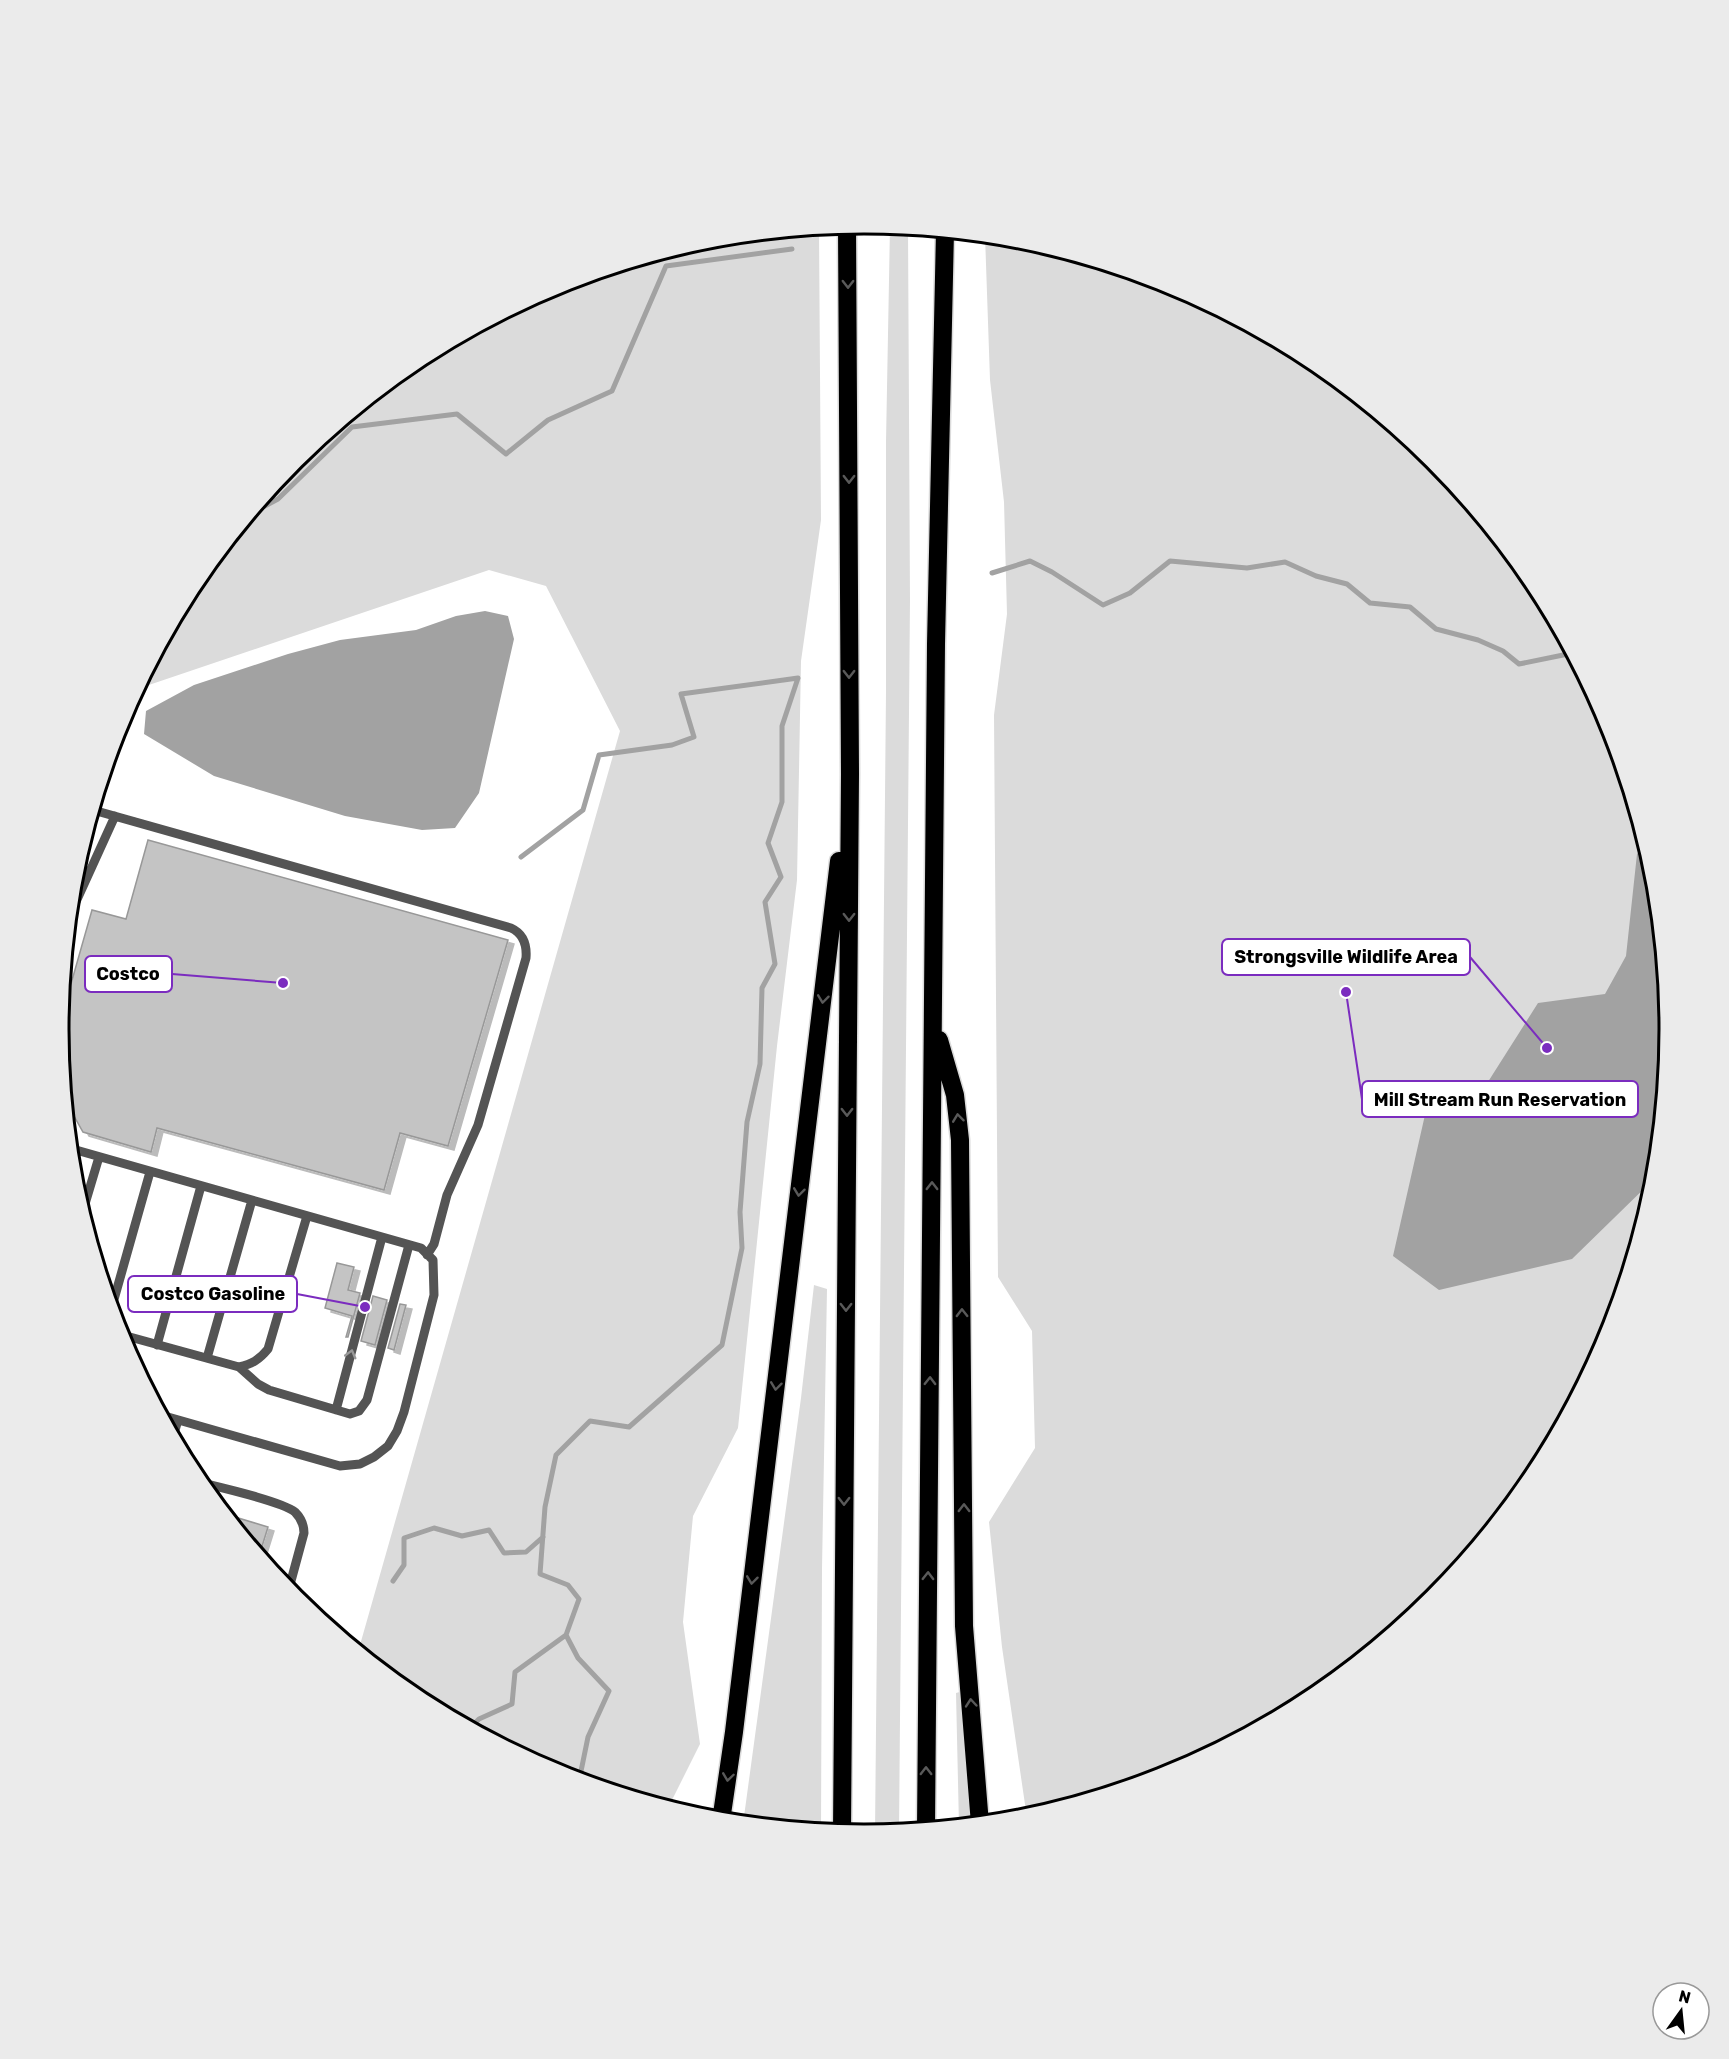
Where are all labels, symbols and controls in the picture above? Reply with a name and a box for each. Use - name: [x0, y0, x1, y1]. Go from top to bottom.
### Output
- one-way arrow: [842, 279, 854, 288]
- one-way arrow: [842, 474, 855, 483]
- one-way arrow: [843, 669, 855, 678]
- one-way arrow: [843, 912, 855, 921]
- callout: Strongsville Wildlife Area: [1222, 939, 1470, 975]
- text: Strongsville Wildlife Area: [1234, 946, 1458, 968]
- callout: Costco: [85, 956, 172, 992]
- text: Costco: [96, 963, 160, 985]
- one-way arrow: [817, 994, 829, 1003]
- callout: Mill Stream Run Reservation: [1362, 1081, 1638, 1117]
- text: Mill Stream Run Reservation: [1374, 1089, 1626, 1111]
- one-way arrow: [841, 1107, 853, 1116]
- one-way arrow: [952, 1114, 965, 1123]
- one-way arrow: [926, 1182, 939, 1191]
- one-way arrow: [794, 1188, 806, 1197]
- callout: Costco Gasoline: [128, 1276, 297, 1312]
- text: Costco Gasoline: [141, 1283, 286, 1305]
- one-way arrow: [840, 1302, 852, 1311]
- one-way arrow: [956, 1309, 968, 1318]
- one-way arrow: [344, 1349, 356, 1359]
- one-way arrow: [924, 1376, 937, 1385]
- one-way arrow: [770, 1381, 783, 1391]
- one-way arrow: [838, 1497, 851, 1506]
- one-way arrow: [957, 1504, 970, 1513]
- one-way arrow: [922, 1571, 934, 1580]
- one-way arrow: [747, 1575, 759, 1584]
- one-way arrow: [964, 1698, 977, 1707]
- one-way arrow: [920, 1766, 932, 1775]
- one-way arrow: [722, 1772, 734, 1781]
- north arrow: [1651, 1981, 1711, 2041]
- text: N: [1677, 1986, 1693, 2008]

